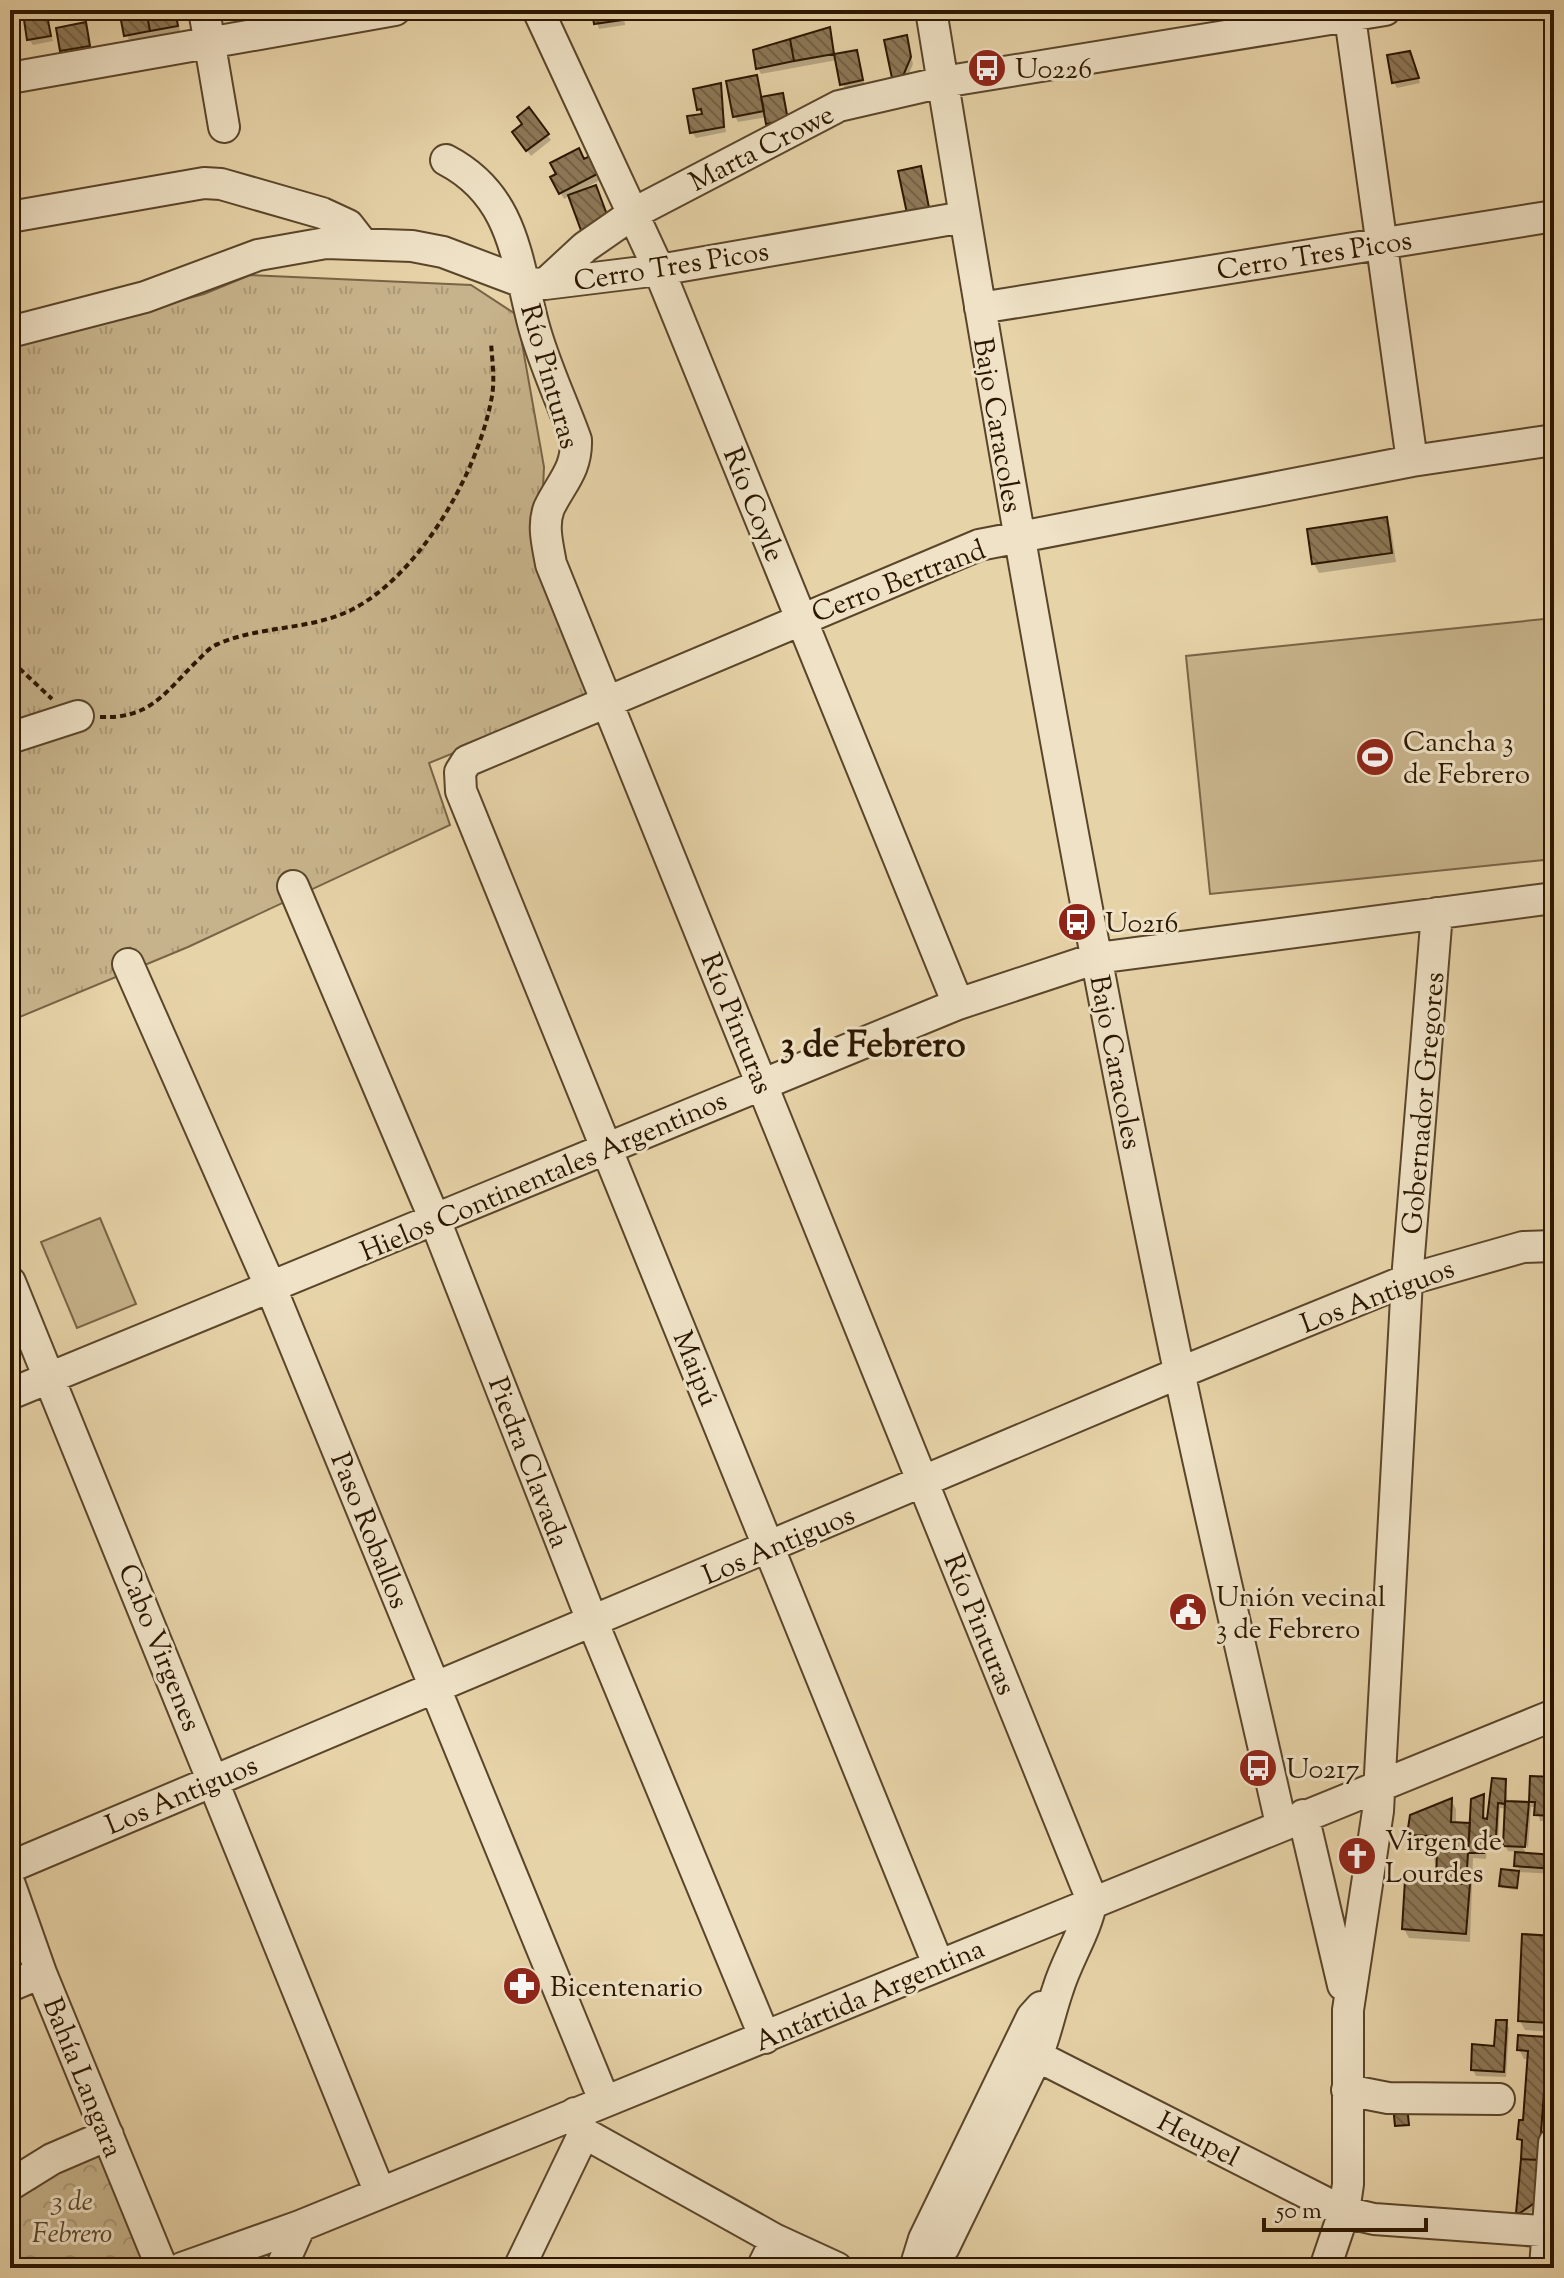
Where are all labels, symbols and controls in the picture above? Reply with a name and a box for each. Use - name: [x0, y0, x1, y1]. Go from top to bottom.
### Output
- bus stop icon: U0226: [966, 47, 1008, 89]
- place label: U0226: [1015, 51, 1092, 91]
- street label: Marta Crowe: [683, 96, 842, 203]
- street label: Cerro Tres Picos: [1214, 222, 1415, 292]
- street label: Cerro Tres Picos: [571, 233, 772, 303]
- street label: Río Pinturas: [508, 300, 588, 454]
- street label: Bajo Caracoles: [961, 335, 1031, 516]
- street label: Río Coyle: [711, 442, 793, 568]
- street label: Cerro Bertrand: [806, 531, 992, 634]
- place label: Cancha 3 de Febrero: [1403, 724, 1530, 796]
- sports icon: Cancha 3 de Febrero: [1354, 736, 1396, 778]
- bus stop icon: U0216: [1056, 901, 1098, 943]
- place label: U0216: [1105, 905, 1178, 945]
- street label: Río Pinturas: [689, 948, 782, 1101]
- street label: Gobernador Gregores: [1394, 970, 1456, 1236]
- street label: Bajo Caracoles: [1078, 972, 1151, 1153]
- district label: 3 de Febrero: [780, 1021, 966, 1073]
- street label: Hielos Continentales Argentinos: [355, 1082, 734, 1273]
- street label: Los Antiguos: [1295, 1250, 1461, 1345]
- street label: Maipú: [661, 1325, 727, 1413]
- street label: Piedra Clavada: [476, 1372, 578, 1554]
- street label: Paso Roballos: [319, 1447, 418, 1615]
- street label: Los Antiguos: [697, 1497, 861, 1597]
- street label: Río Pinturas: [932, 1549, 1025, 1702]
- street label: Cabo Virgenes: [106, 1558, 210, 1738]
- place label: Unión vecinal 3 de Febrero: [1216, 1579, 1386, 1651]
- public building icon: Unión vecinal 3 de Febrero: [1167, 1591, 1209, 1633]
- street label: Los Antiguos: [100, 1747, 264, 1847]
- bus stop icon: U0217: [1237, 1747, 1279, 1789]
- place label: U0217: [1286, 1751, 1360, 1791]
- place label: Virgen de Lourdes: [1385, 1823, 1502, 1895]
- church icon: Virgen de Lourdes: [1336, 1835, 1378, 1877]
- street label: Antártida Argentina: [749, 1930, 991, 2063]
- pharmacy icon: Bicentenario: [501, 1965, 543, 2007]
- place label: Bicentenario: [550, 1969, 703, 2009]
- street label: Bahía Langara: [31, 1992, 132, 2164]
- street label: Heupel: [1150, 2103, 1246, 2178]
- scale bar: [1264, 2182, 1426, 2232]
- park label: 3 de Febrero: [32, 2183, 112, 2255]
- text: 50 m: [1274, 2195, 1322, 2229]

